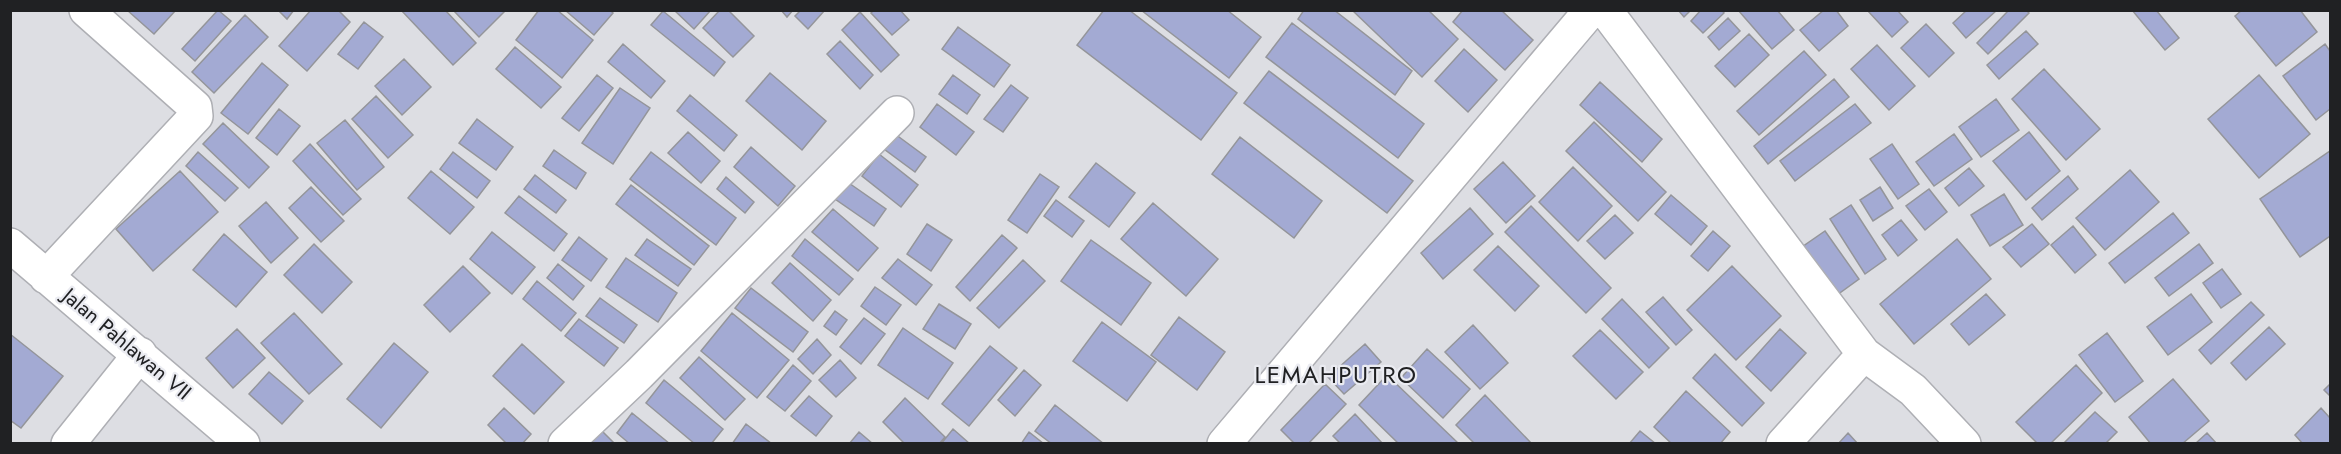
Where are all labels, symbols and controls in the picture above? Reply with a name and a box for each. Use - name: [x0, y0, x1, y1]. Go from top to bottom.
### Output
- street label: Jalan Pahlawan VII: [54, 279, 198, 407]
- district label: LEMAHPUTRO: [1254, 357, 1418, 392]

